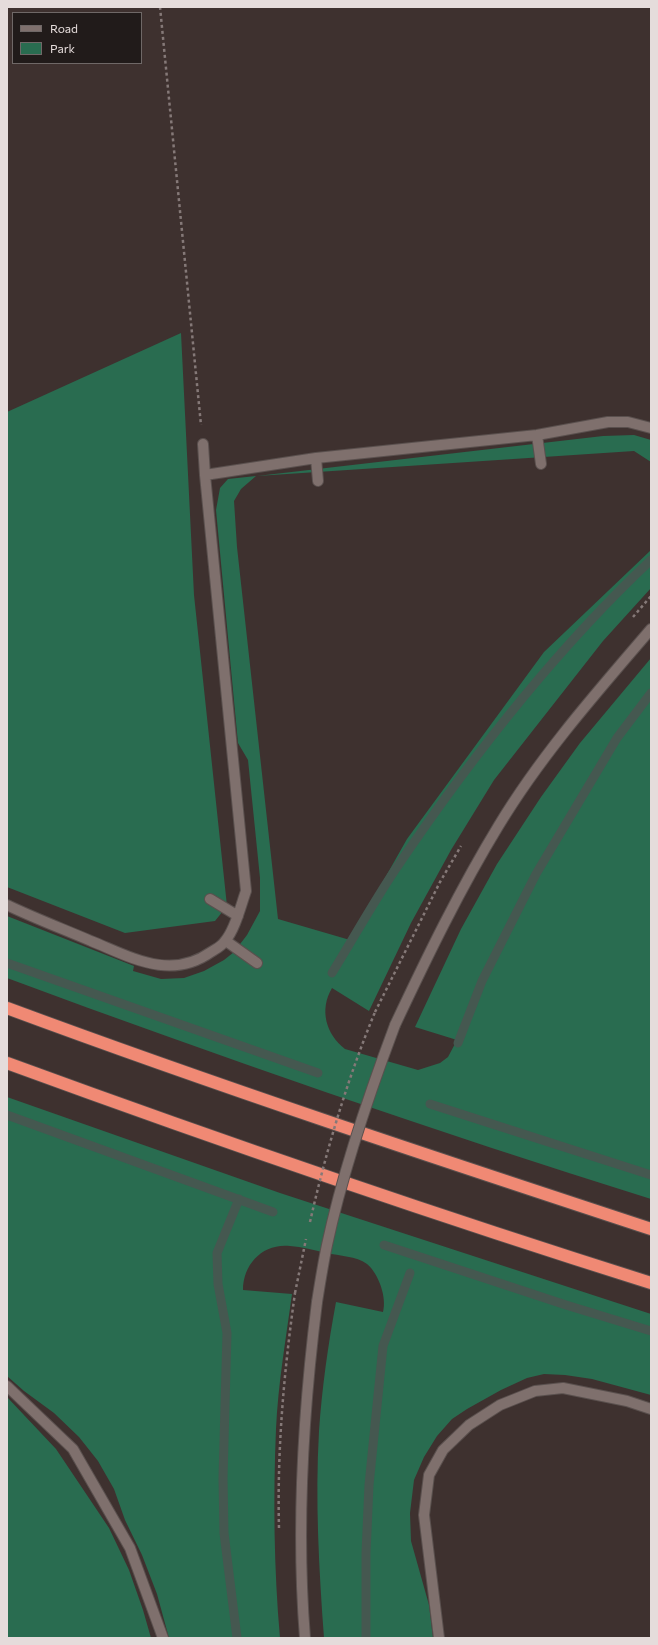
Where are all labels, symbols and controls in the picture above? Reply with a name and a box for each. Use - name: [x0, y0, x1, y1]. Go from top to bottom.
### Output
- legend: [12, 12, 142, 64]
- text: Road: [50, 21, 78, 35]
- text: Park: [50, 41, 75, 55]

